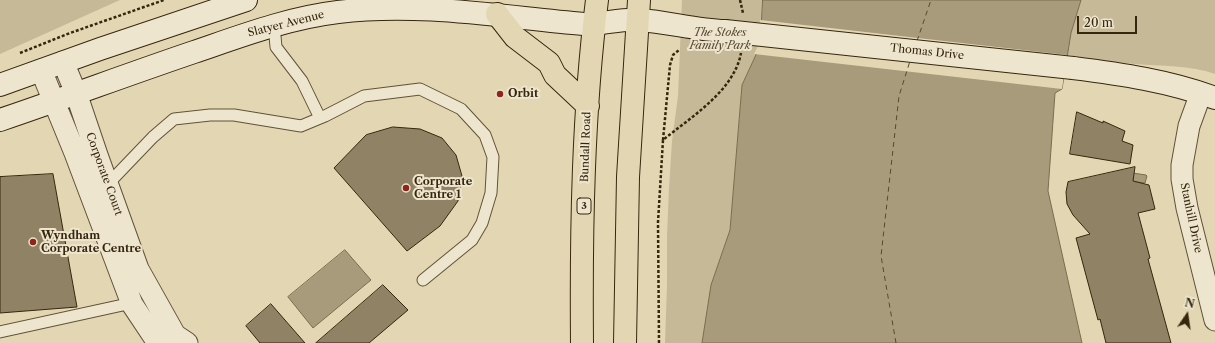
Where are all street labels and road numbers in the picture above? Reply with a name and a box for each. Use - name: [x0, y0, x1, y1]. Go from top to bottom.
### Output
- street label: Slatyer Avenue: [246, 8, 326, 40]
- street label: Thomas Drive: [889, 42, 965, 62]
- street label: Bundall Road: [578, 112, 594, 182]
- street label: Corporate Court: [83, 131, 125, 217]
- street label: Stanhill Drive: [1177, 182, 1205, 254]
- road number: 3: [577, 198, 591, 214]

